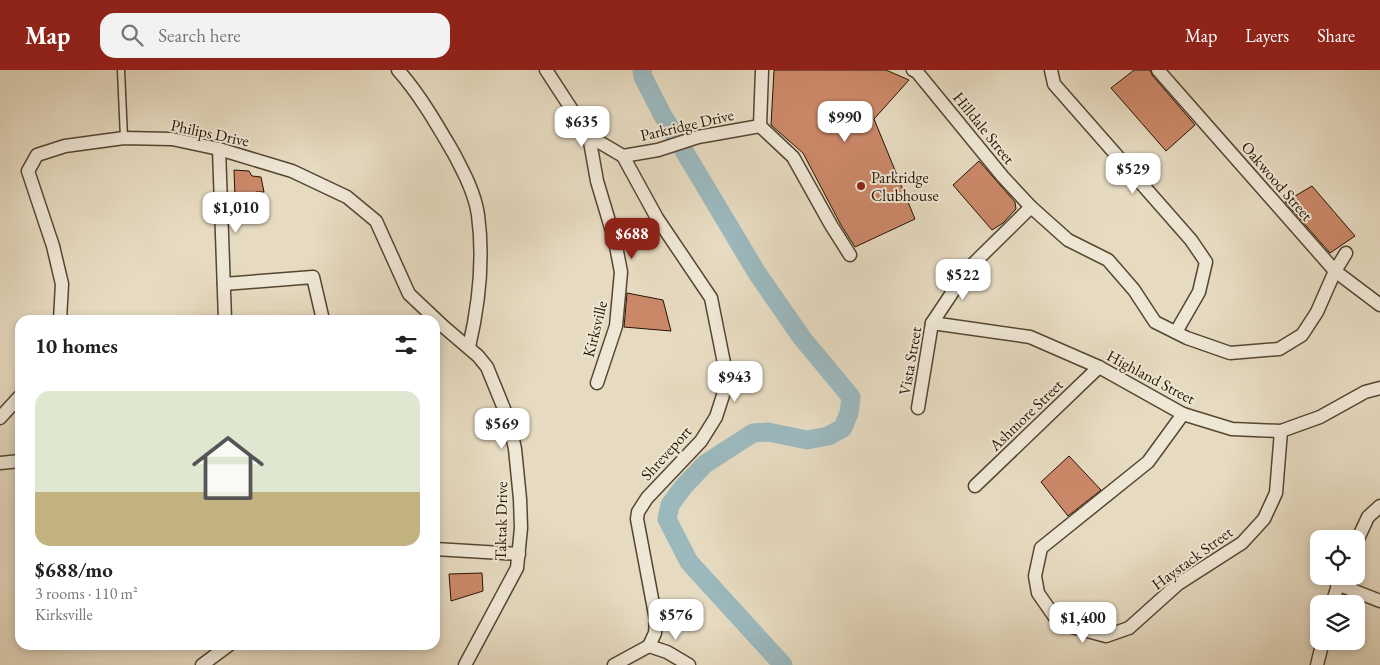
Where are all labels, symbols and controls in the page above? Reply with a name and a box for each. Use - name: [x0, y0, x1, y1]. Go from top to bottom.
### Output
- search box: [100, 13, 450, 58]
- text: Map: [25, 20, 70, 51]
- icon: search: [118, 21, 146, 49]
- text: Search here: [158, 23, 241, 48]
- text: Map: [1185, 24, 1217, 47]
- text: Layers: [1245, 24, 1289, 47]
- text: Share: [1317, 24, 1355, 47]
- street label: Hilldale Street: [948, 87, 1020, 169]
- pin: $990: [815, 100, 875, 143]
- street label: Parkridge Drive: [638, 104, 736, 146]
- pin: $635: [552, 106, 612, 148]
- text: $990: [829, 106, 861, 127]
- text: $635: [566, 111, 598, 132]
- street label: Philips Drive: [169, 114, 251, 152]
- street label: Oakwood Street: [1237, 137, 1317, 225]
- pin: $529: [1103, 152, 1163, 195]
- text: $529: [1117, 158, 1149, 179]
- place label: Parkridge Clubhouse: [871, 167, 939, 206]
- marker: Parkridge Clubhouse: [855, 180, 867, 192]
- pin: $1,010: [195, 191, 277, 234]
- text: $1,010: [213, 197, 259, 218]
- pin: $688: [602, 218, 662, 260]
- text: $688: [616, 223, 648, 244]
- pin: $522: [933, 258, 993, 301]
- text: $522: [947, 264, 979, 285]
- street label: Kirksville: [578, 298, 612, 360]
- street label: Vista Street: [894, 325, 926, 397]
- icon: filters: [392, 331, 420, 359]
- text: 10 homes: [35, 332, 118, 359]
- street label: Highland Street: [1103, 345, 1199, 409]
- pin: $943: [705, 360, 765, 403]
- text: $943: [719, 366, 751, 387]
- street label: Ashmore Street: [984, 375, 1067, 456]
- pin: $569: [472, 408, 532, 450]
- text: $569: [486, 413, 518, 434]
- street label: Shreveport: [636, 421, 696, 485]
- icon: home: [183, 423, 273, 513]
- street label: Taktak Drive: [490, 481, 512, 561]
- street label: Haystack Street: [1147, 522, 1237, 594]
- map controls: [1310, 530, 1365, 650]
- button: locate: [1310, 530, 1365, 585]
- text: $688/mo: [35, 556, 113, 583]
- text: 3 rooms · 110 m²: [35, 583, 138, 604]
- button: layers: [1310, 595, 1365, 650]
- pin: $576: [646, 598, 706, 641]
- pin: $1,400: [1042, 602, 1124, 644]
- text: Kirksville: [35, 604, 93, 625]
- text: $576: [660, 604, 692, 625]
- text: $1,400: [1060, 607, 1106, 628]

